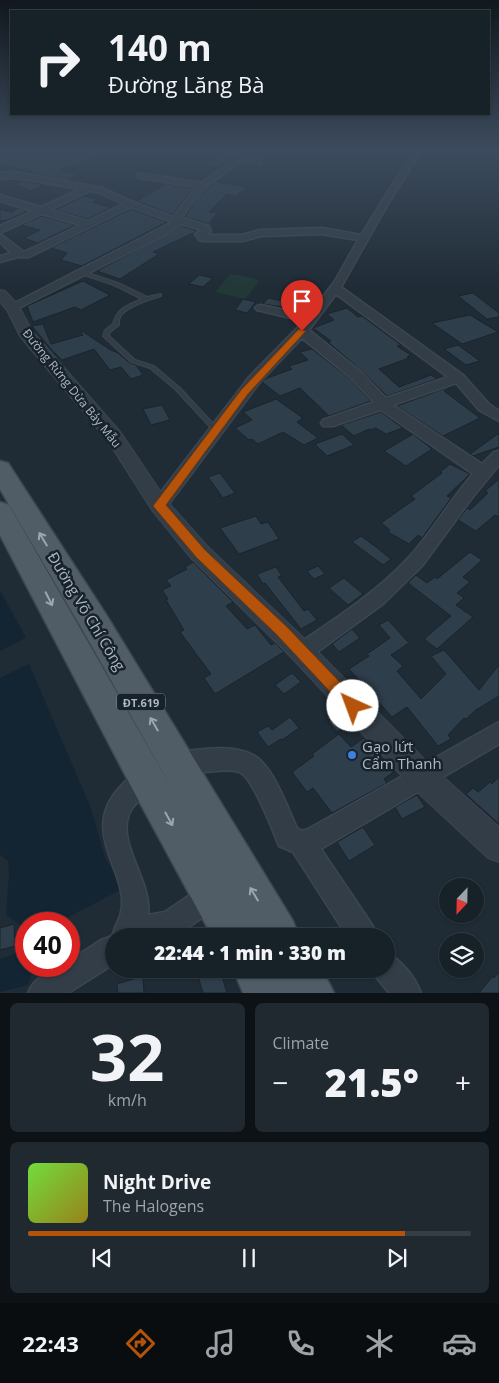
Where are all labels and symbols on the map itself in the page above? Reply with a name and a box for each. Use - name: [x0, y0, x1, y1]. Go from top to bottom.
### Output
- pin: [281, 280, 323, 331]
- street label: Đường Rừng Dừa Bảy Mẫu: [19, 325, 125, 451]
- one-way arrow: [38, 533, 48, 547]
- street label: Đường Võ Chí Công: [44, 548, 130, 674]
- one-way arrow: [45, 591, 54, 606]
- position arrow: [326, 679, 378, 731]
- road number: ĐT.619: [117, 694, 165, 710]
- one-way arrow: [148, 717, 158, 731]
- place label: Gạo lứt Cẩm Thanh: [362, 736, 442, 773]
- marker: Gạo lứt Cẩm Thanh: [346, 749, 358, 761]
- one-way arrow: [164, 811, 174, 825]
- north arrow: [439, 878, 484, 922]
- one-way arrow: [248, 888, 258, 902]
- speed limit sign: 40: [15, 912, 80, 977]

